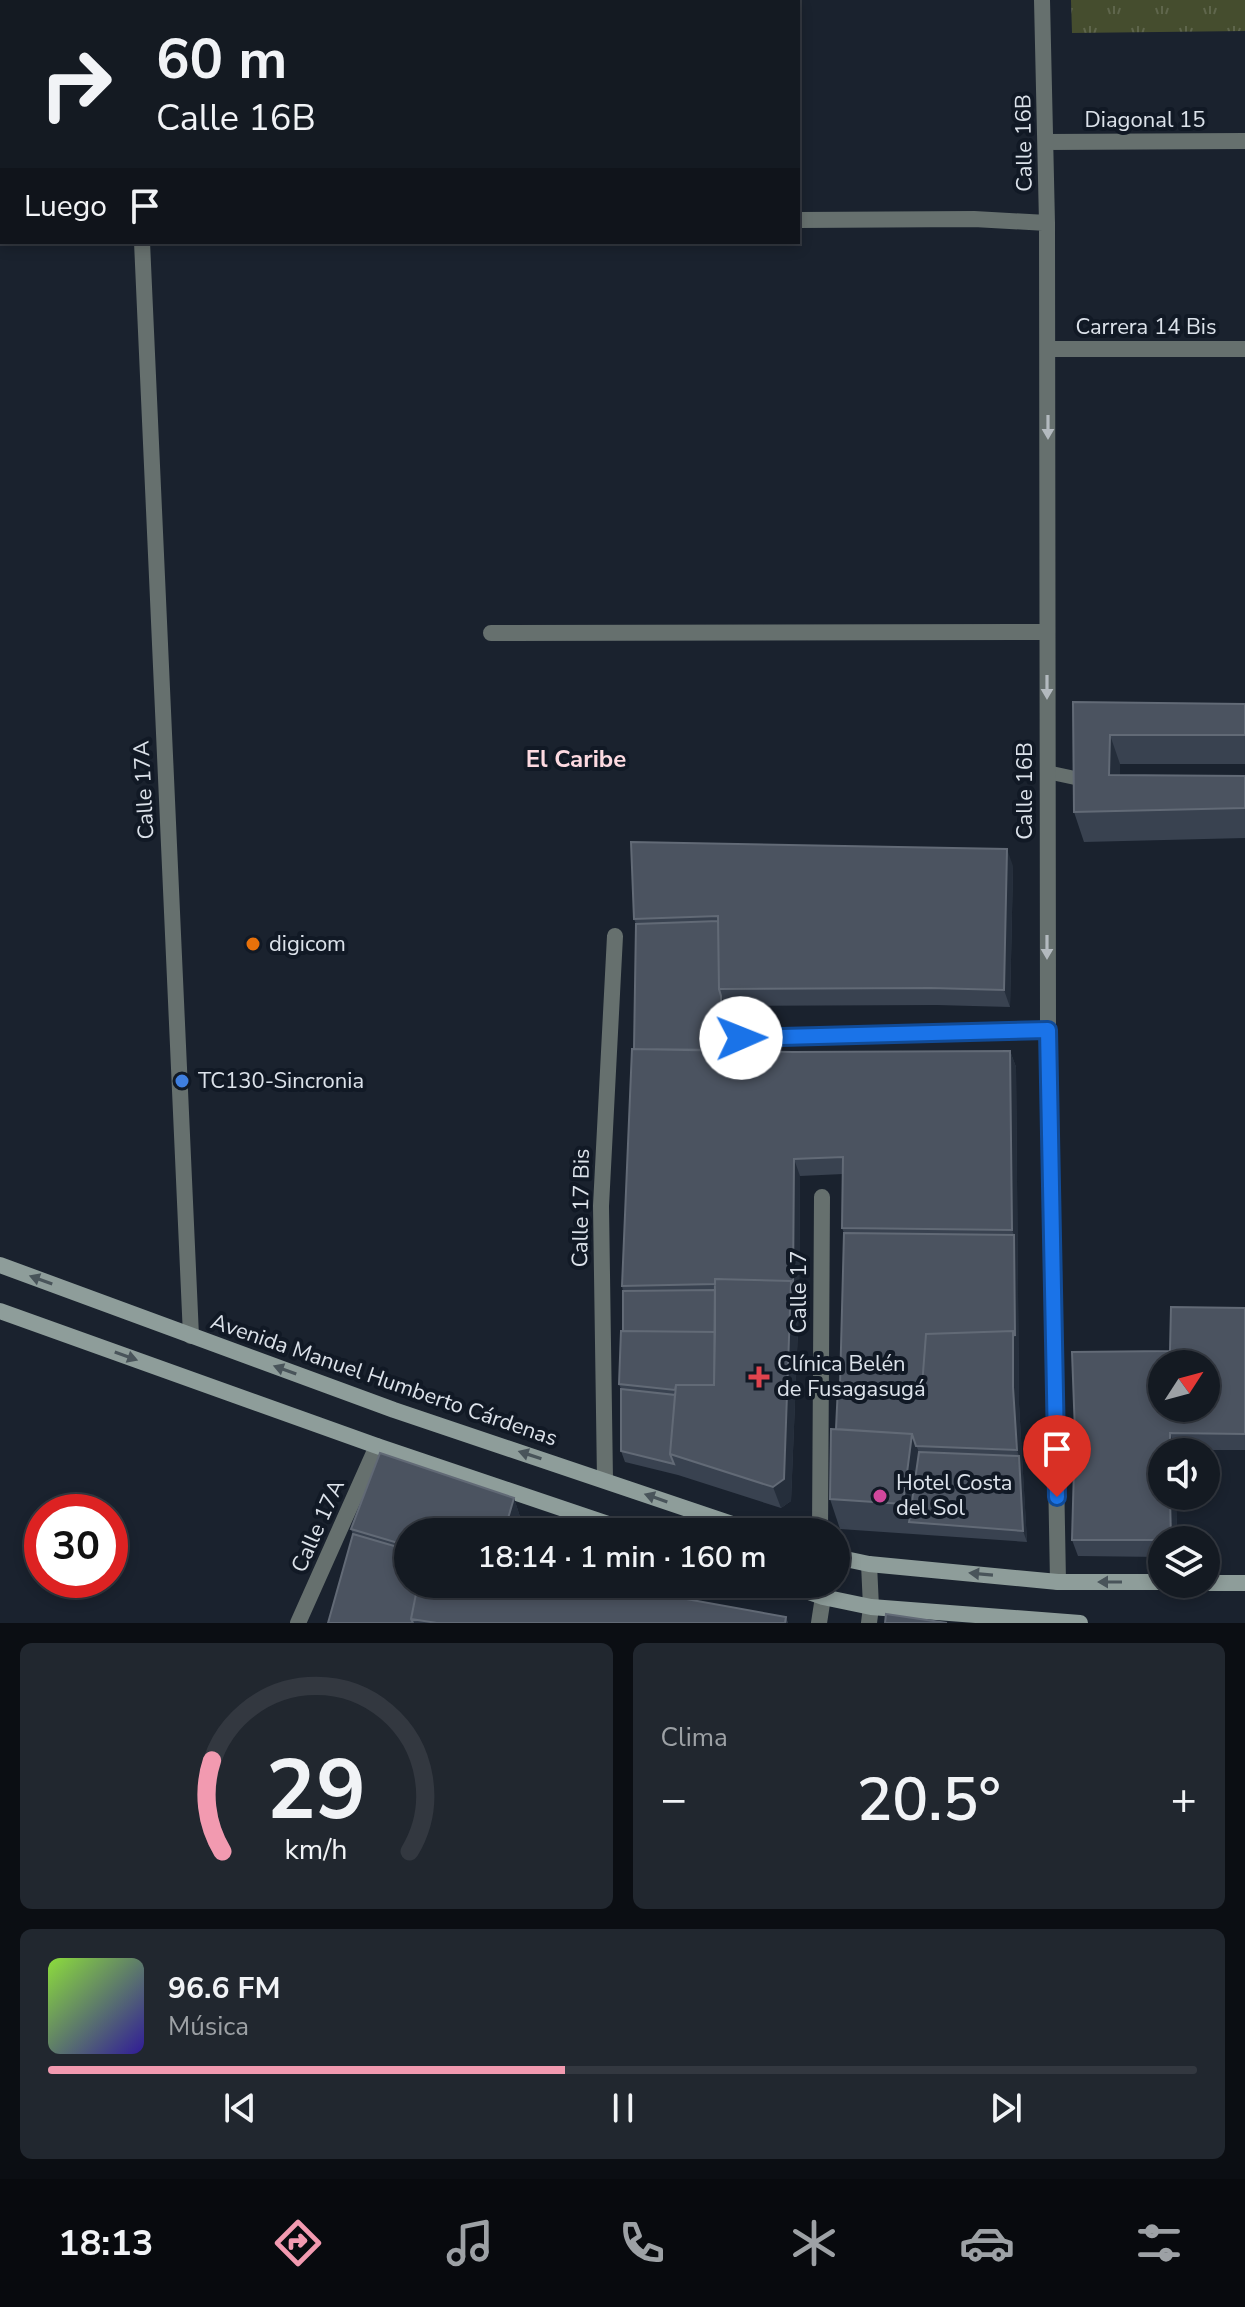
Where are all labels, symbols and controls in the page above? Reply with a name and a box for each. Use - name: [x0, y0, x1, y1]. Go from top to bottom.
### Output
- text: 60 m: [156, 21, 287, 98]
- icon: right: [24, 32, 128, 136]
- text: Calle 16B: [156, 94, 316, 143]
- street label: Calle 16B: [1008, 94, 1040, 192]
- street label: Diagonal 15: [1085, 105, 1205, 135]
- icon: arrive: [123, 184, 167, 228]
- text: Luego: [24, 186, 107, 227]
- street label: Carrera 14 Bis: [1075, 312, 1217, 342]
- one-way arrow: [1042, 415, 1054, 440]
- one-way arrow: [1041, 675, 1053, 700]
- street label: Calle 17A: [126, 740, 162, 840]
- street label: Calle 16B: [1010, 742, 1040, 840]
- district label: El Caribe: [526, 743, 626, 775]
- place label: digicom: [269, 929, 346, 959]
- marker: digicom: [244, 935, 262, 953]
- one-way arrow: [1041, 935, 1053, 960]
- position arrow: [699, 996, 783, 1080]
- place label: TC130-Sincronia: [198, 1066, 364, 1096]
- marker: TC130-Sincronia: [173, 1072, 191, 1090]
- street label: Calle 17 Bis: [565, 1148, 597, 1268]
- street label: Calle 17: [784, 1251, 814, 1333]
- one-way arrow: [29, 1274, 53, 1286]
- street label: Avenida Manuel Humberto Cárdenas: [207, 1306, 561, 1454]
- place label: Clínica Belén de Fusagasugá: [777, 1349, 926, 1404]
- one-way arrow: [114, 1350, 138, 1363]
- north arrow: [1148, 1350, 1220, 1422]
- map controls: [1148, 1350, 1220, 1598]
- one-way arrow: [273, 1363, 297, 1376]
- marker: Clínica Belén de Fusagasugá: [748, 1366, 770, 1388]
- pin: [1023, 1415, 1091, 1497]
- icon: arrive: [1035, 1427, 1079, 1471]
- button: sound: [1148, 1438, 1220, 1510]
- one-way arrow: [518, 1449, 542, 1461]
- place label: Hotel Costa del Sol: [896, 1468, 1012, 1523]
- street label: Calle 17A: [284, 1475, 352, 1577]
- marker: Hotel Costa del Sol: [871, 1487, 889, 1505]
- one-way arrow: [644, 1491, 668, 1503]
- speed limit sign: 30: [24, 1494, 128, 1598]
- button: layers: [1148, 1526, 1220, 1598]
- text: 18:14 · 1 min · 160 m: [477, 1537, 767, 1578]
- one-way arrow: [968, 1568, 993, 1581]
- one-way arrow: [1097, 1576, 1122, 1588]
- text: Clima: [661, 1720, 728, 1755]
- text: 29: [266, 1734, 366, 1847]
- text: 20.5°: [856, 1759, 1001, 1841]
- text: −: [661, 1770, 687, 1830]
- text: +: [1171, 1770, 1197, 1830]
- text: km/h: [285, 1830, 348, 1869]
- text: 96.6 FM: [168, 1968, 280, 2009]
- text: Música: [168, 2009, 249, 2044]
- icon: previous: [218, 2086, 262, 2130]
- icon: pause: [601, 2086, 645, 2130]
- icon: next: [984, 2086, 1028, 2130]
- icon: directions: [270, 2215, 326, 2271]
- icon: music: [442, 2215, 498, 2271]
- icon: phone: [614, 2215, 670, 2271]
- icon: climate: [786, 2215, 842, 2271]
- icon: car: [959, 2215, 1015, 2271]
- icon: filters: [1131, 2215, 1187, 2271]
- text: 18:13: [58, 2219, 153, 2268]

